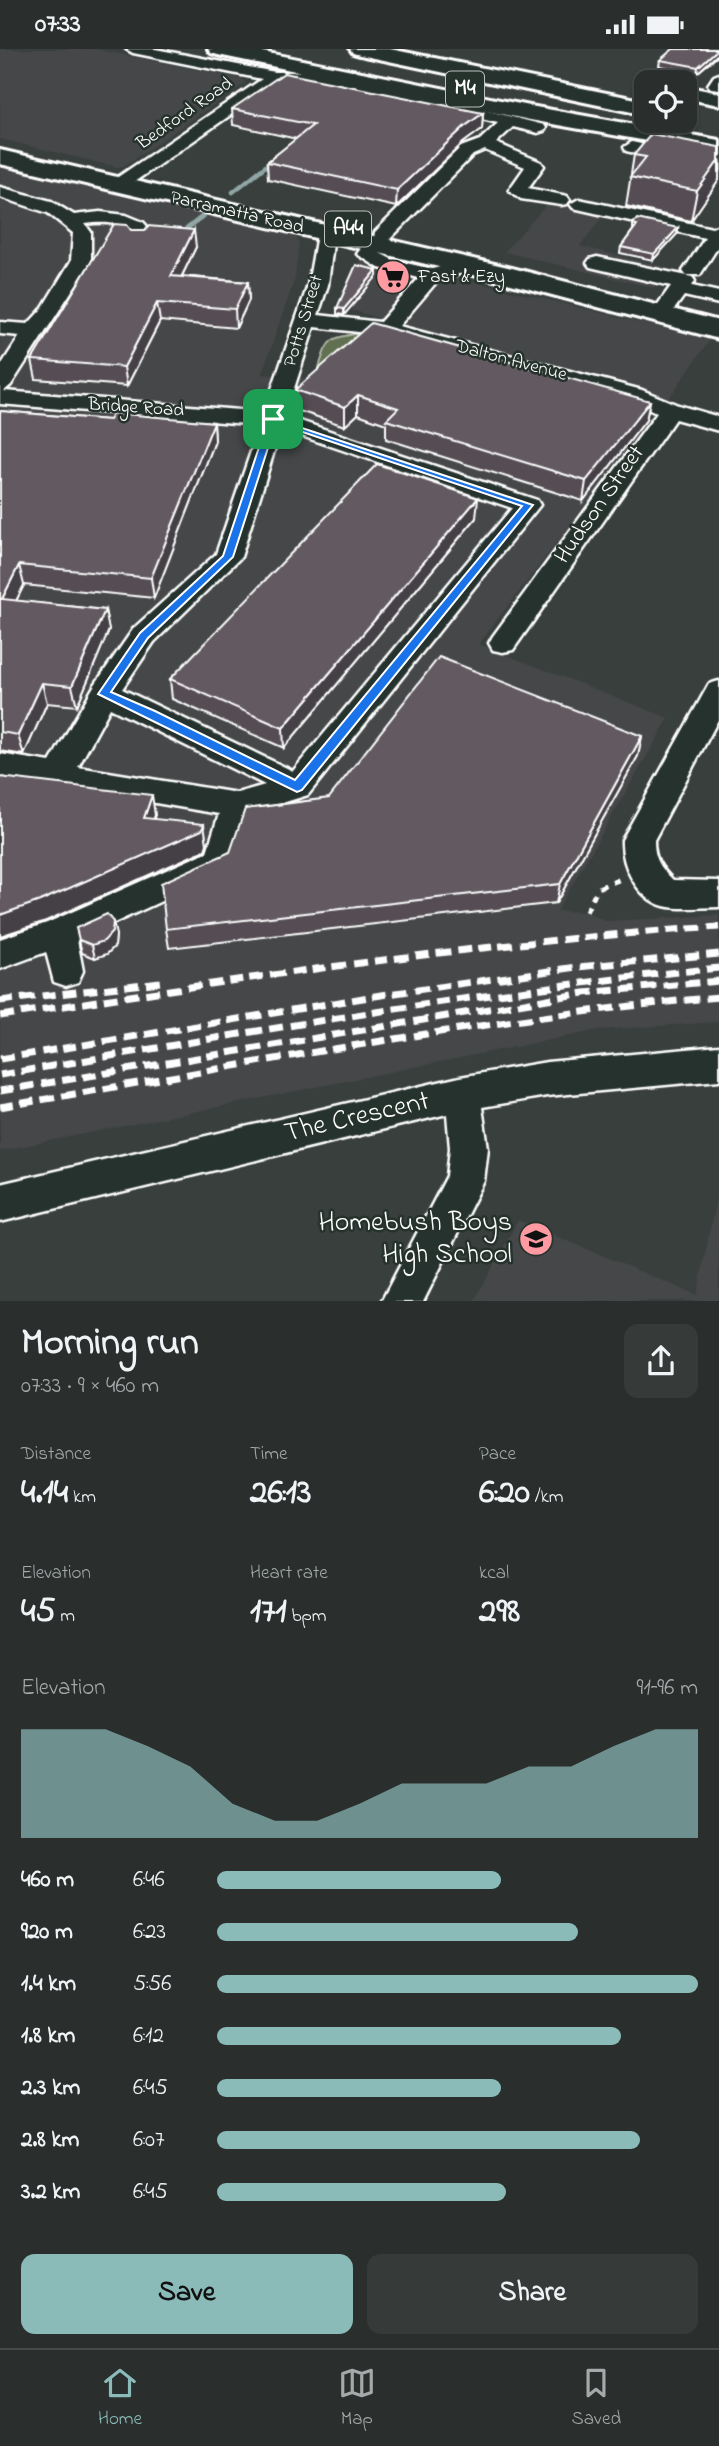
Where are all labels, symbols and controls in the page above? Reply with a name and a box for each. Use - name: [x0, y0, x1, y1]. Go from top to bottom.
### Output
- text: 07:33: [35, 6, 81, 44]
- map controls: [634, 70, 697, 133]
- button: locate: [634, 70, 697, 133]
- street label: Bedford Road: [130, 71, 239, 158]
- road number: M4: [446, 71, 484, 107]
- street label: Parramatta Road: [168, 185, 307, 242]
- road number: A44: [325, 211, 371, 247]
- supermarket icon: Fast & Ezy: [374, 258, 412, 296]
- place label: Fast & Ezy: [417, 264, 505, 292]
- street label: Potts Street: [277, 271, 331, 370]
- street label: Dalton Avenue: [451, 333, 570, 389]
- pin: [243, 389, 303, 449]
- street label: Bridge Road: [86, 391, 185, 427]
- icon: arrive: [254, 400, 292, 438]
- street label: Hudson Street: [547, 439, 653, 571]
- street label: The Crescent: [280, 1081, 434, 1155]
- place label: Homebush Boys High School: [318, 1203, 512, 1276]
- school or university icon: Homebush Boys High School: [517, 1220, 555, 1258]
- text: Morning run: [21, 1316, 199, 1372]
- button: share: [624, 1324, 698, 1398]
- text: 07:33 · 9 × 460 m: [21, 1370, 159, 1403]
- text: Distance: [21, 1441, 91, 1468]
- text: Time: [250, 1441, 288, 1468]
- text: Pace: [479, 1441, 516, 1468]
- text: 4.14: [21, 1468, 68, 1519]
- text: 26:13: [250, 1468, 311, 1519]
- text: 6:20: [479, 1468, 530, 1519]
- text: km: [68, 1484, 96, 1511]
- text: /km: [530, 1484, 564, 1511]
- text: Elevation: [21, 1560, 91, 1587]
- text: Heart rate: [250, 1560, 328, 1587]
- text: kcal: [479, 1560, 509, 1587]
- text: 45: [21, 1587, 55, 1638]
- text: 171: [250, 1587, 287, 1638]
- text: 298: [479, 1587, 520, 1638]
- text: m: [55, 1603, 75, 1630]
- text: bpm: [287, 1603, 327, 1630]
- text: Elevation: [21, 1672, 106, 1705]
- text: 91–96 m: [636, 1672, 698, 1705]
- text: 460 m: [21, 1864, 74, 1897]
- text: 6:46: [133, 1864, 165, 1897]
- text: 920 m: [21, 1916, 73, 1949]
- text: 6:23: [133, 1916, 166, 1949]
- text: 1.4 km: [21, 1968, 76, 2001]
- text: 5:56: [133, 1968, 171, 2001]
- text: 1.8 km: [21, 2020, 75, 2053]
- text: 6:12: [133, 2020, 164, 2053]
- text: 2.3 km: [21, 2072, 80, 2105]
- text: 6:45: [133, 2072, 168, 2105]
- text: 2.8 km: [21, 2124, 79, 2157]
- text: 6:07: [133, 2124, 165, 2157]
- text: 3.2 km: [21, 2176, 80, 2209]
- text: 6:45: [133, 2176, 168, 2209]
- button: Save: [21, 2254, 353, 2334]
- button: Share: [367, 2254, 698, 2334]
- tab: Home: [98, 2364, 142, 2433]
- tab: Map: [338, 2364, 376, 2433]
- tab: Saved: [572, 2364, 621, 2433]

